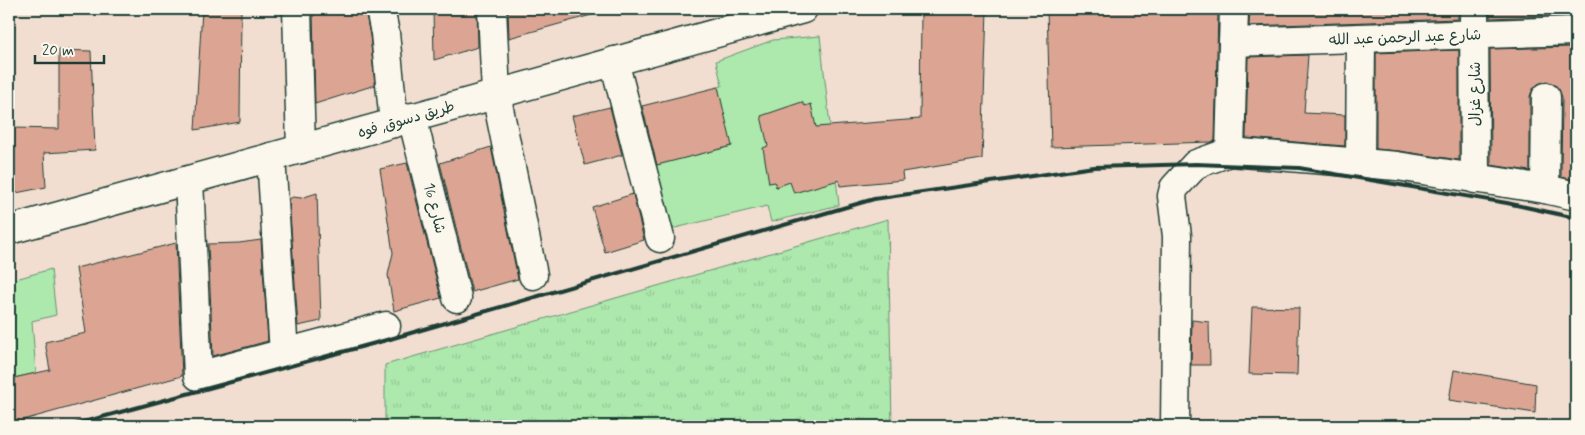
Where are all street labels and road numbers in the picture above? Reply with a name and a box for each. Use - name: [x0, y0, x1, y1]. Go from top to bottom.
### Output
- street label: شارع عبد الرحمن عبد الله: [1329, 25, 1482, 51]
- street label: شارع غزال: [1466, 62, 1486, 126]
- street label: طريق دسوق, فوه: [355, 97, 457, 143]
- street label: شارع 16: [418, 181, 450, 236]

